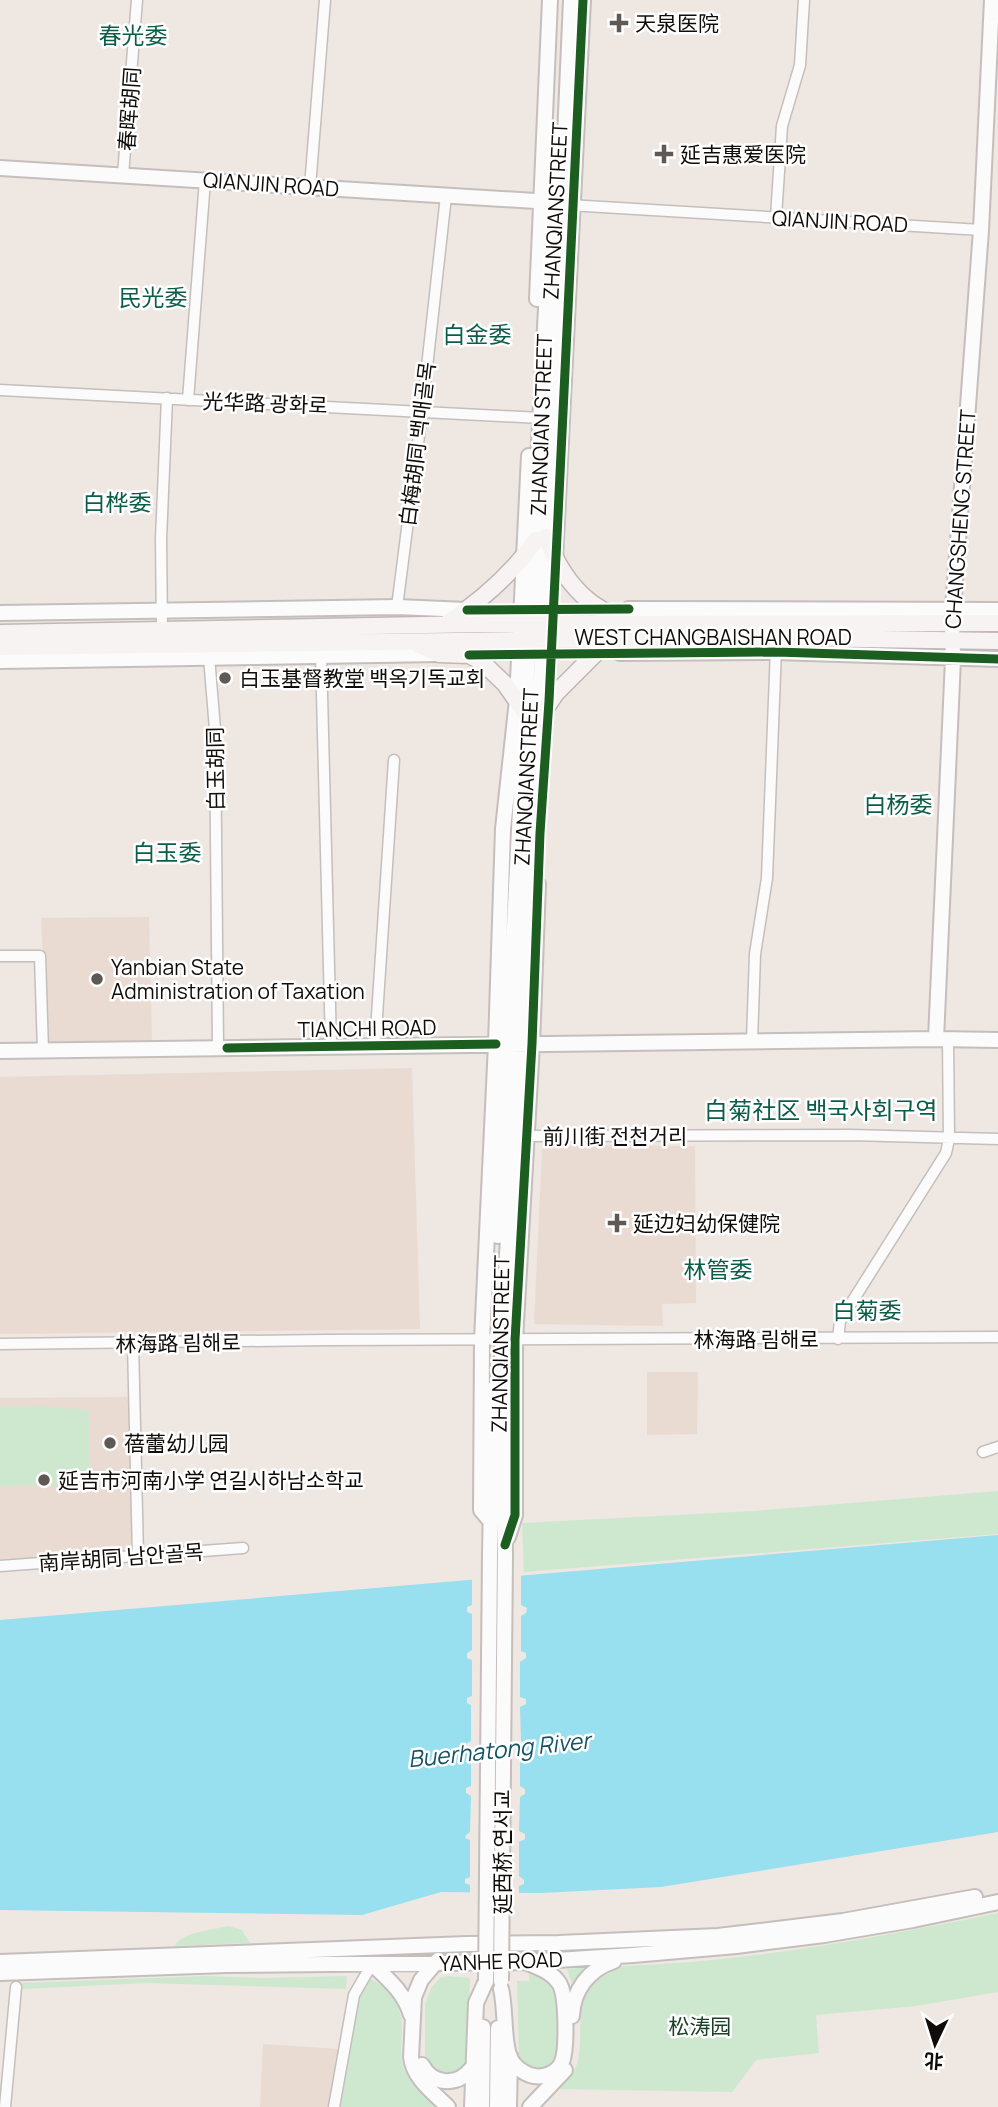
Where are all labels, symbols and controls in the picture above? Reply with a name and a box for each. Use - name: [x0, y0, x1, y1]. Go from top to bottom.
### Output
- place label: 天泉医院: [635, 9, 719, 37]
- marker: 天泉医院: [609, 13, 629, 33]
- district label: 春光委: [99, 19, 168, 51]
- street label: 春晖胡同: [112, 66, 146, 152]
- street label: ZHANQIANSTREET: [536, 121, 574, 301]
- place label: 延吉惠爱医院: [680, 140, 806, 168]
- marker: 延吉惠爱医院: [654, 144, 674, 164]
- street label: QIANJIN ROAD: [202, 165, 340, 203]
- street label: QIANJIN ROAD: [771, 203, 909, 239]
- district label: 民光委: [119, 281, 188, 313]
- district label: 白金委: [443, 318, 512, 350]
- street label: ZHANQIAN STREET: [524, 333, 558, 516]
- street label: 白梅胡同 백매골목: [393, 360, 441, 528]
- street label: 光华路 광화로: [202, 387, 328, 419]
- street label: CHANGSHENG STREET: [938, 408, 982, 630]
- district label: 白桦委: [83, 486, 152, 518]
- street label: WEST CHANGBAISHAN ROAD: [574, 623, 852, 651]
- place label: 白玉基督教堂 백옥기독교회: [239, 664, 485, 692]
- marker: 白玉基督教堂 백옥기독교회: [217, 670, 233, 686]
- street label: ZHANQIANSTREET: [507, 687, 545, 867]
- street label: 白玉胡同: [200, 727, 230, 811]
- district label: 白杨委: [864, 788, 933, 820]
- district label: 白玉委: [133, 836, 202, 868]
- place label: Yanbian State Administration of Taxation: [111, 953, 365, 1005]
- marker: Yanbian State Administration of Taxation: [89, 971, 105, 987]
- street label: TIANCHI ROAD: [297, 1013, 437, 1043]
- district label: 白菊社区 백국사회구역: [704, 1093, 938, 1126]
- street label: 前川街 전천거리: [543, 1122, 687, 1150]
- place label: 延边妇幼保健院: [633, 1209, 780, 1237]
- marker: 延边妇幼保健院: [607, 1213, 627, 1233]
- district label: 林管委: [684, 1253, 753, 1285]
- street label: ZHANQIANSTREET: [484, 1254, 516, 1433]
- district label: 白菊委: [833, 1294, 902, 1326]
- street label: 林海路 림해로: [693, 1325, 819, 1353]
- street label: 林海路 림해로: [115, 1328, 241, 1358]
- place label: 蓓蕾幼儿园: [124, 1429, 229, 1457]
- marker: 蓓蕾幼儿园: [102, 1435, 118, 1451]
- place label: 延吉市河南小学 연길시하남소학교: [58, 1466, 364, 1494]
- marker: 延吉市河南小学 연길시하남소학교: [36, 1472, 52, 1488]
- street label: 南岸胡同 남안골목: [37, 1537, 205, 1577]
- water label: Buerhatong River: [406, 1723, 594, 1774]
- street label: 延西桥 연서교: [488, 1789, 516, 1915]
- street label: YANHE ROAD: [439, 1945, 563, 1977]
- north arrow: [900, 2009, 970, 2079]
- park label: 松涛园: [669, 2012, 732, 2040]
- text: 北: [923, 2047, 944, 2075]

